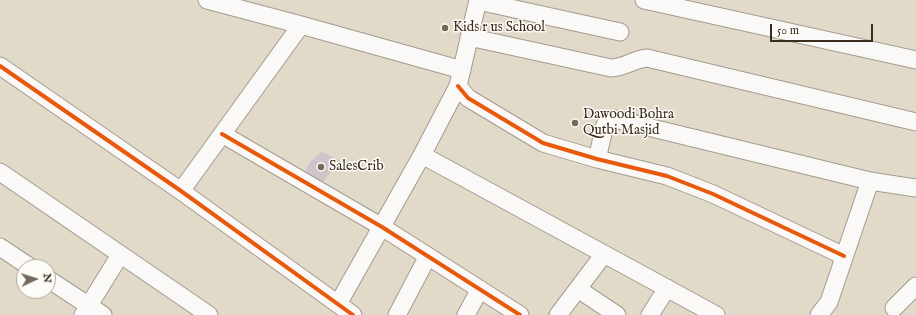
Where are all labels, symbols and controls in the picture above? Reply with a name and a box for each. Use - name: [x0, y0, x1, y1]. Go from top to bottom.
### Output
- scale bar: [772, 16, 875, 42]
- place label: Kids r us School: [453, 20, 545, 36]
- marker: Kids r us School: [440, 23, 450, 33]
- text: 50 m: [777, 23, 799, 38]
- place label: Dawoodi Bohra Qutbi Masjid: [583, 107, 674, 140]
- marker: Dawoodi Bohra Qutbi Masjid: [570, 118, 580, 128]
- place label: SalesCrib: [329, 159, 384, 175]
- marker: SalesCrib: [316, 162, 326, 172]
- north arrow: [16, 259, 56, 299]
- text: N: [40, 273, 54, 283]

